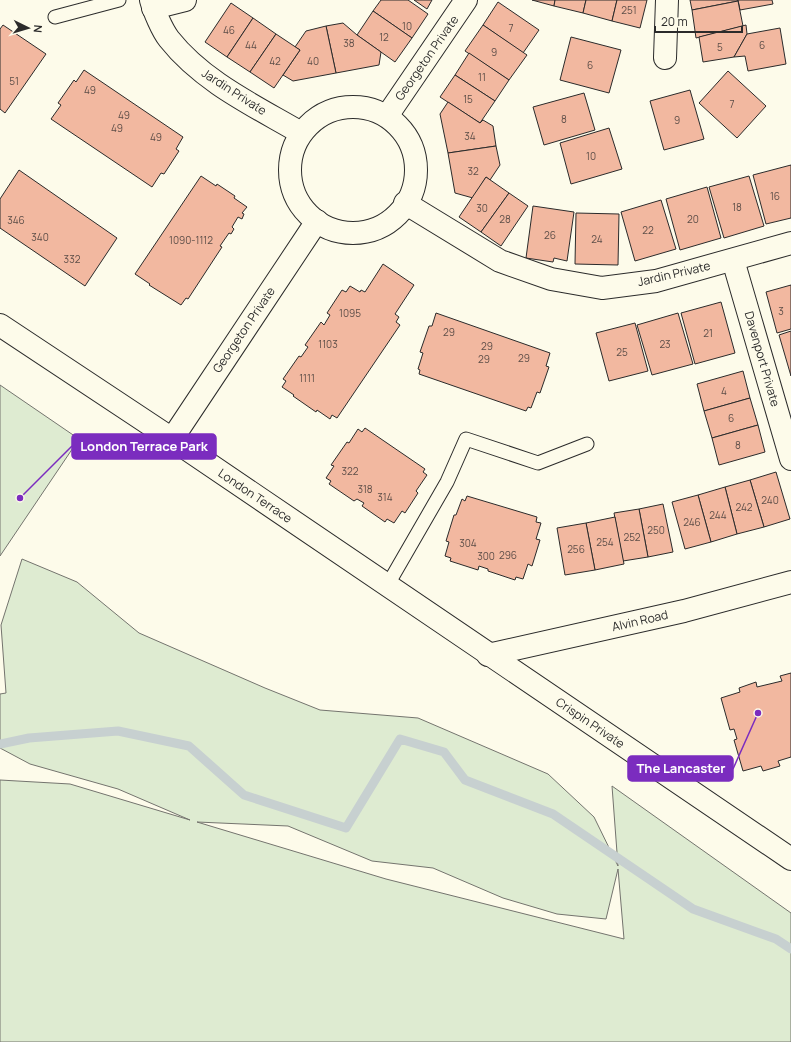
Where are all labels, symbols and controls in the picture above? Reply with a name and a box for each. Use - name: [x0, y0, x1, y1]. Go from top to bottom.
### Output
- house number: 251: [621, 3, 637, 17]
- north arrow: [8, 8, 48, 48]
- scale bar: [655, 8, 742, 34]
- street label: Georgeton Private: [391, 12, 462, 104]
- text: 20 m: [661, 13, 688, 30]
- house number: 10: [402, 19, 412, 33]
- house number: 7: [508, 21, 514, 35]
- house number: 46: [223, 23, 235, 37]
- text: N: [31, 24, 46, 34]
- house number: 12: [379, 30, 389, 44]
- house number: 38: [343, 36, 355, 50]
- house number: 44: [245, 38, 257, 52]
- house number: 6: [759, 38, 765, 52]
- house number: 5: [717, 40, 723, 54]
- house number: 9: [491, 45, 497, 59]
- house number: 42: [269, 54, 281, 68]
- house number: 40: [307, 54, 319, 68]
- house number: 6: [587, 58, 593, 72]
- street label: Jardin Private: [199, 64, 270, 119]
- house number: 11: [478, 70, 486, 84]
- house number: 51: [9, 74, 19, 88]
- house number: 49: [84, 83, 96, 97]
- house number: 15: [463, 92, 473, 106]
- house number: 7: [729, 97, 735, 111]
- house number: 49: [118, 108, 130, 122]
- house number: 8: [561, 112, 567, 126]
- house number: 9: [674, 113, 680, 127]
- house number: 49: [111, 121, 123, 135]
- house number: 34: [464, 129, 476, 143]
- house number: 49: [150, 130, 162, 144]
- house number: 10: [586, 149, 596, 163]
- house number: 32: [467, 164, 479, 178]
- house number: 16: [770, 189, 780, 203]
- house number: 18: [732, 200, 742, 214]
- house number: 30: [476, 201, 488, 215]
- house number: 28: [499, 212, 511, 226]
- house number: 20: [687, 212, 699, 226]
- house number: 346: [7, 213, 25, 227]
- house number: 22: [642, 223, 654, 237]
- house number: 26: [544, 228, 556, 242]
- house number: 340: [31, 230, 49, 244]
- house number: 24: [591, 232, 603, 246]
- house number: 1090-1112: [169, 233, 213, 247]
- house number: 332: [64, 252, 81, 266]
- street label: Jardin Private: [636, 257, 712, 290]
- street label: Georgeton Private: [208, 283, 279, 376]
- house number: 3: [778, 304, 784, 318]
- house number: 1095: [339, 306, 361, 320]
- street label: Davenport Private: [741, 309, 784, 409]
- house number: 29: [443, 325, 455, 339]
- house number: 21: [703, 326, 713, 340]
- house number: 1103: [318, 337, 338, 351]
- house number: 23: [659, 337, 671, 351]
- house number: 29: [481, 339, 493, 353]
- house number: 25: [616, 345, 628, 359]
- house number: 29: [518, 351, 530, 365]
- house number: 29: [478, 352, 490, 366]
- house number: 1111: [299, 371, 315, 385]
- house number: 4: [721, 384, 727, 398]
- house number: 6: [728, 411, 734, 425]
- callout: London Terrace Park: [72, 434, 216, 459]
- text: London Terrace Park: [80, 437, 209, 455]
- house number: 8: [735, 438, 741, 452]
- house number: 322: [342, 464, 359, 478]
- street label: London Terrace: [215, 465, 296, 527]
- house number: 318: [357, 482, 373, 496]
- house number: 314: [377, 490, 393, 504]
- house number: 240: [761, 493, 779, 507]
- house number: 242: [735, 500, 753, 514]
- house number: 244: [709, 508, 727, 522]
- house number: 246: [683, 515, 701, 529]
- house number: 250: [647, 523, 665, 537]
- house number: 252: [624, 530, 641, 544]
- house number: 254: [596, 535, 614, 549]
- house number: 304: [459, 536, 477, 550]
- house number: 256: [567, 542, 585, 556]
- house number: 296: [499, 548, 517, 562]
- house number: 300: [477, 549, 495, 563]
- street label: Alvin Road: [610, 606, 670, 635]
- street label: Crispin Private: [552, 693, 628, 752]
- callout: The Lancaster: [628, 756, 733, 781]
- text: The Lancaster: [636, 759, 726, 777]

